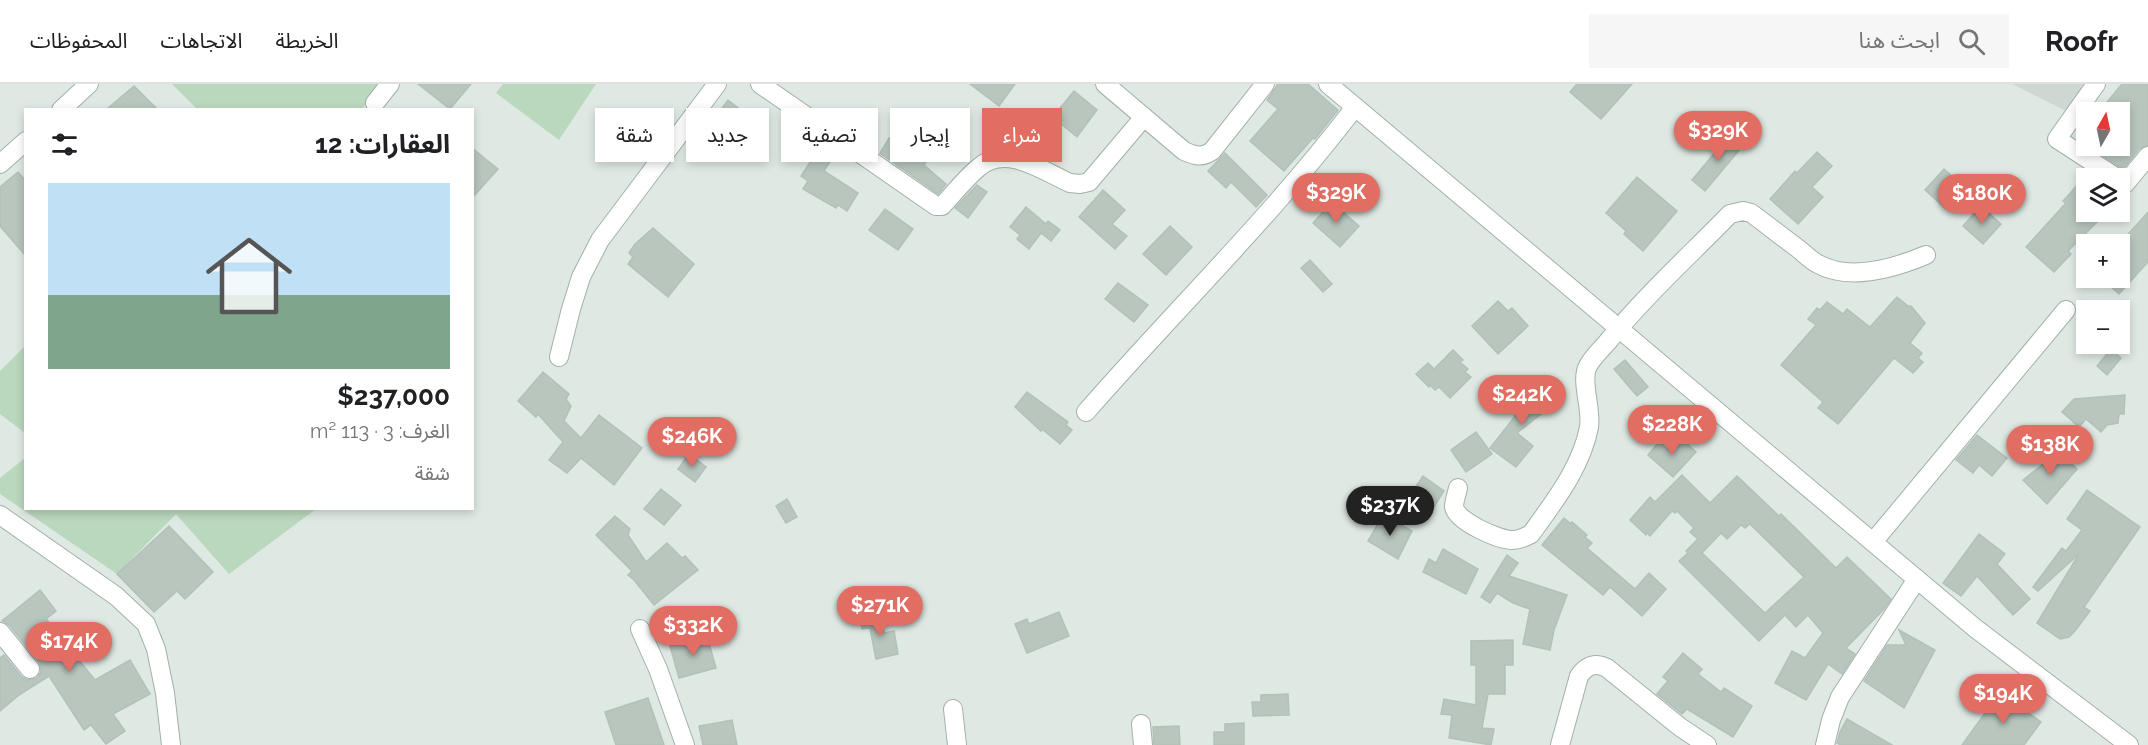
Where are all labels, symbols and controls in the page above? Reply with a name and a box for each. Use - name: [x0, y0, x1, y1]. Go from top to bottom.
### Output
- search box: [1589, 14, 2009, 68]
- icon: search: [1955, 25, 1988, 58]
- text: Roofr: [2045, 25, 2118, 58]
- text: ابحث هنا: [1858, 27, 1940, 53]
- text: المحفوظات: [30, 28, 127, 53]
- text: الاتجاهات: [160, 28, 242, 53]
- text: الخريطة: [275, 28, 338, 53]
- north arrow: [2076, 102, 2130, 156]
- map controls: [2076, 102, 2130, 354]
- chip: شقة: [595, 108, 674, 162]
- chip: جديد: [686, 108, 769, 162]
- chip: تصفية: [781, 108, 878, 162]
- chip: إيجار: [890, 108, 970, 162]
- chip: شراء: [982, 108, 1062, 162]
- pin: $329K: [1676, 111, 1760, 162]
- text: $329K: [1688, 118, 1748, 142]
- icon: filters: [48, 128, 81, 161]
- text: العقارات: 12: [315, 129, 450, 159]
- button: layers: [2076, 168, 2130, 222]
- pin: $329K: [1294, 173, 1378, 224]
- pin: $180K: [1940, 174, 2024, 225]
- text: $329K: [1306, 180, 1366, 204]
- text: $180K: [1952, 181, 2012, 205]
- icon: home: [195, 222, 303, 330]
- button: +: [2076, 234, 2130, 288]
- button: −: [2076, 300, 2130, 354]
- pin: $242K: [1480, 375, 1564, 426]
- text: $237,000: [337, 381, 450, 411]
- text: $242K: [1492, 382, 1552, 406]
- pin: $228K: [1630, 405, 1714, 456]
- text: $228K: [1642, 412, 1702, 436]
- pin: $246K: [650, 417, 734, 468]
- text: الغرف: 3 · 113 m²: [310, 419, 450, 443]
- text: $246K: [662, 424, 722, 448]
- pin: $138K: [2008, 425, 2092, 476]
- text: $138K: [2020, 432, 2080, 456]
- text: شقة: [415, 461, 450, 485]
- pin: $237K: [1348, 486, 1432, 537]
- text: $237K: [1360, 493, 1420, 517]
- pin: $271K: [838, 586, 922, 637]
- text: $271K: [851, 593, 909, 617]
- pin: $332K: [651, 606, 735, 657]
- text: $332K: [663, 613, 723, 637]
- pin: $174K: [27, 622, 111, 673]
- text: $174K: [40, 629, 98, 653]
- pin: $194K: [1961, 674, 2045, 725]
- text: $194K: [1973, 681, 2033, 705]

